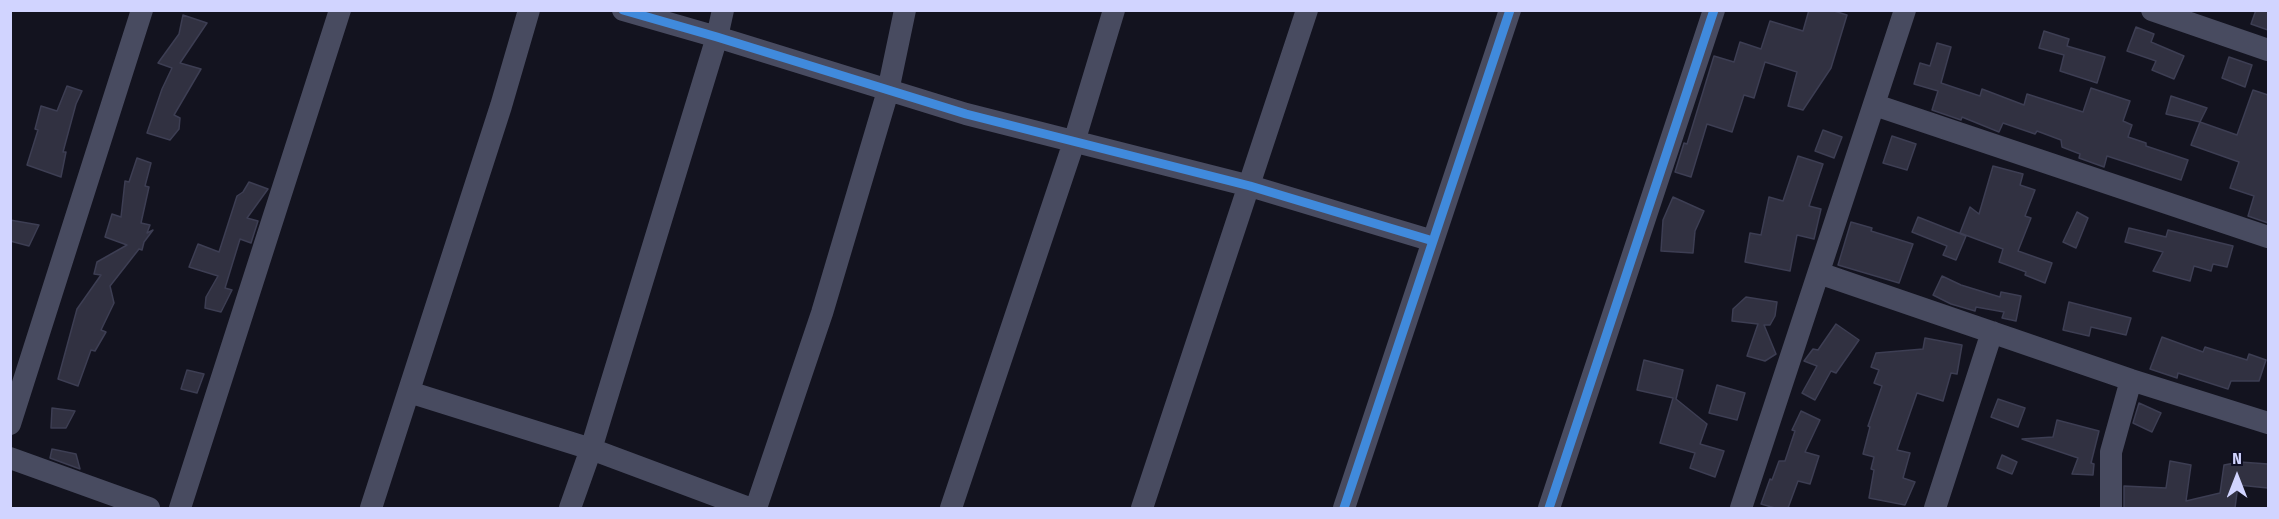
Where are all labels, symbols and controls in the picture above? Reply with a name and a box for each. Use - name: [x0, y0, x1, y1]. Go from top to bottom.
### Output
- north arrow: [2207, 447, 2267, 507]
- text: N: [2232, 449, 2242, 468]

